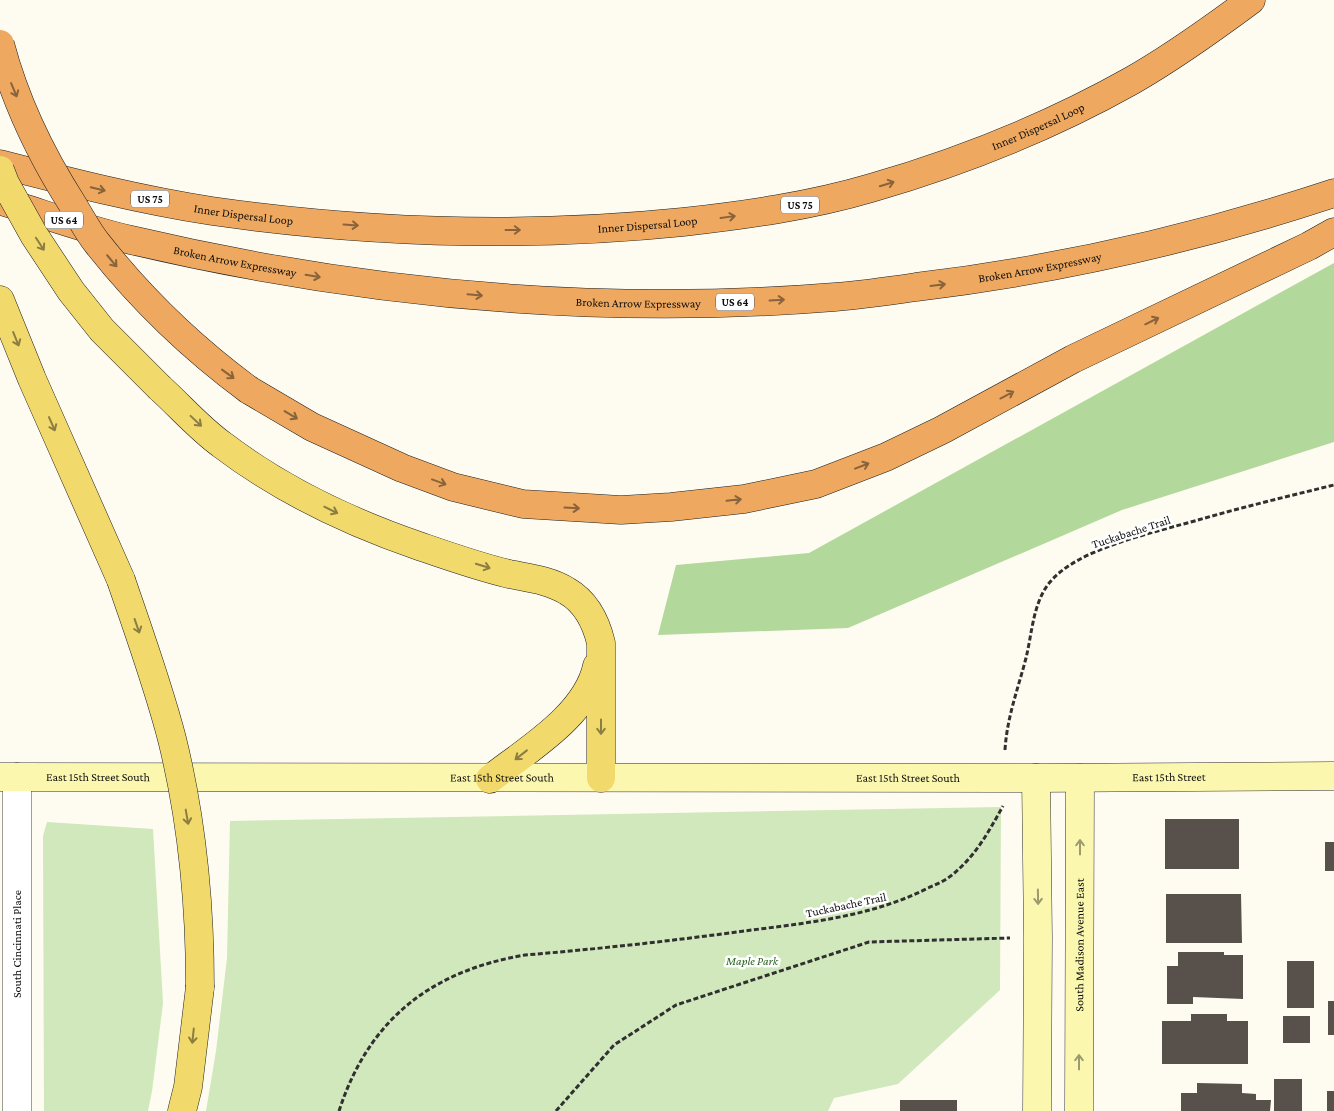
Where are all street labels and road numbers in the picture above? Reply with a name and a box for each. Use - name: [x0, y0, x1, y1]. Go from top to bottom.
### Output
- street label: Inner Dispersal Loop: [990, 100, 1087, 153]
- road number: US 75: [131, 190, 169, 208]
- road number: US 75: [781, 196, 819, 214]
- street label: Inner Dispersal Loop: [193, 201, 294, 228]
- road number: US 64: [45, 212, 83, 228]
- street label: Inner Dispersal Loop: [597, 213, 698, 236]
- street label: Broken Arrow Expressway: [172, 243, 298, 280]
- street label: Broken Arrow Expressway: [977, 249, 1103, 285]
- road number: US 64: [716, 294, 754, 310]
- street label: Broken Arrow Expressway: [576, 295, 701, 311]
- street label: Tuckabache Trail: [1090, 513, 1172, 551]
- street label: East 15th Street South: [46, 770, 151, 784]
- street label: East 15th Street South: [450, 770, 555, 785]
- street label: East 15th Street: [1132, 770, 1207, 784]
- street label: East 15th Street South: [856, 771, 961, 785]
- street label: South Madison Avenue East: [1072, 877, 1087, 1012]
- street label: South Cincinnati Place: [10, 890, 24, 998]
- street label: Tuckabache Trail: [804, 890, 888, 920]

